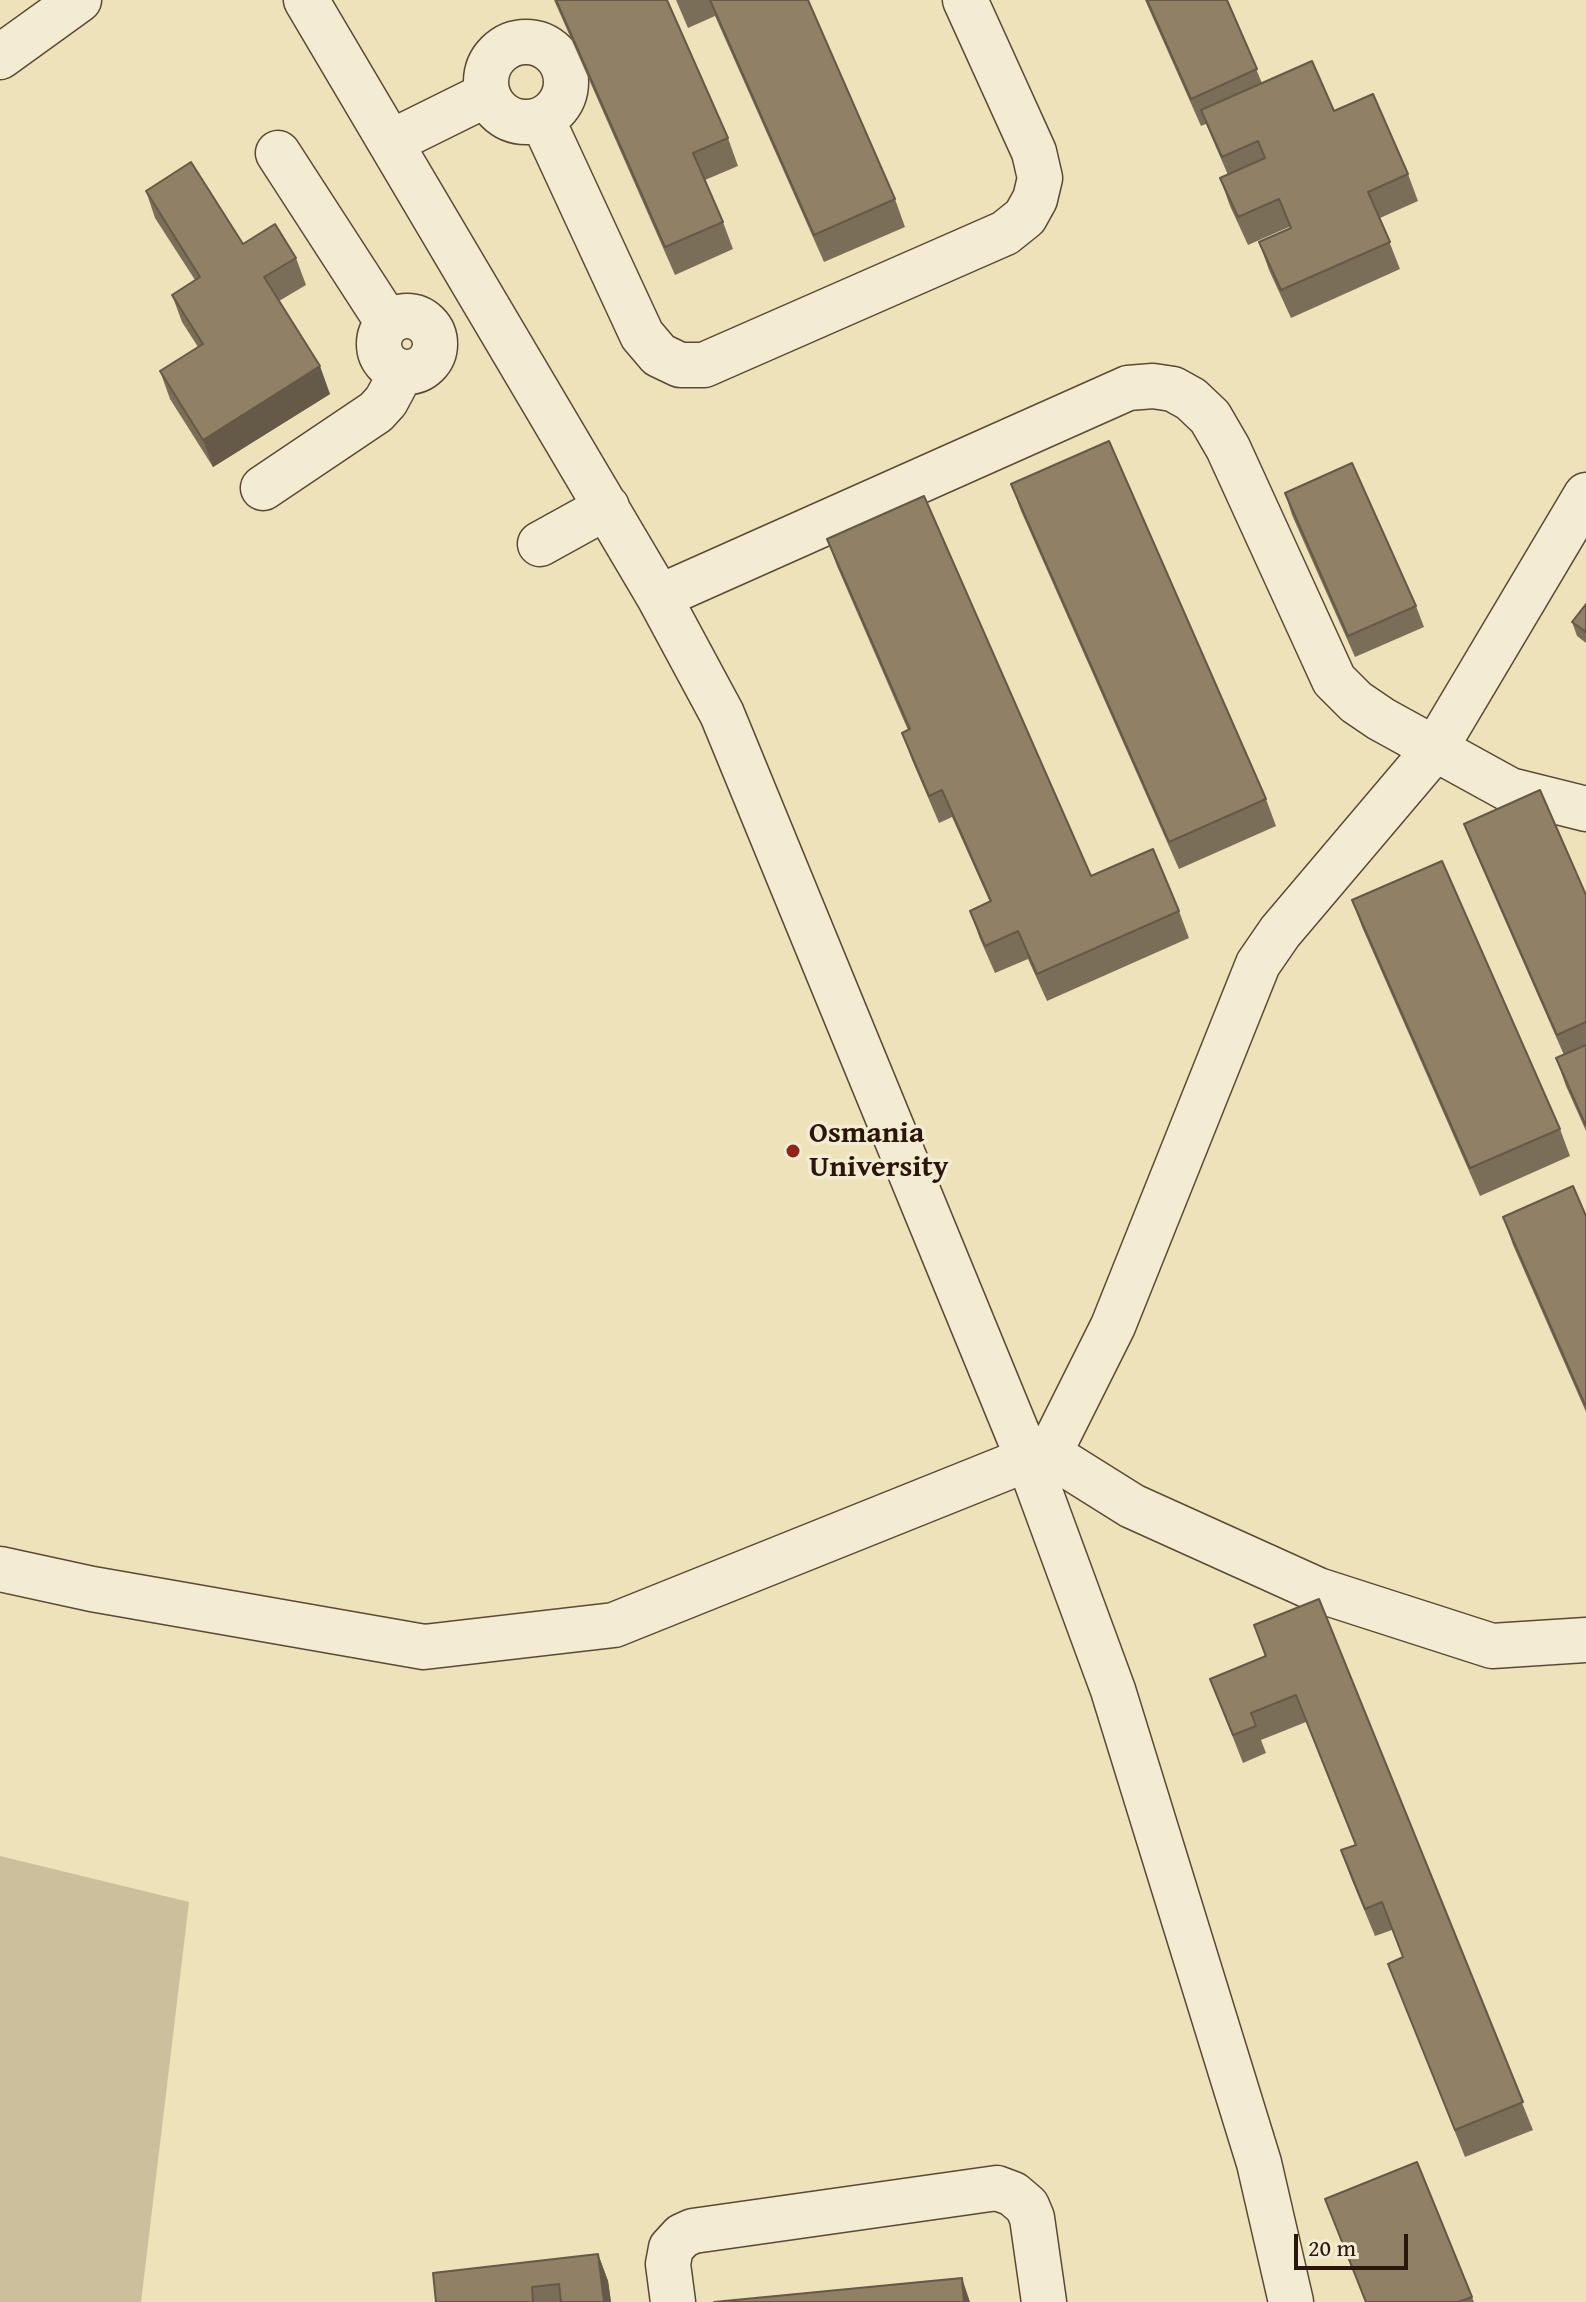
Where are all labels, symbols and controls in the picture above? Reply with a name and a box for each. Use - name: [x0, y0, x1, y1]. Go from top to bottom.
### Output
- place label: Osmania University: [809, 1116, 948, 1186]
- marker: Osmania University: [784, 1142, 802, 1160]
- scale bar: [1298, 2218, 1412, 2268]
- text: 20 m: [1308, 2230, 1356, 2265]

